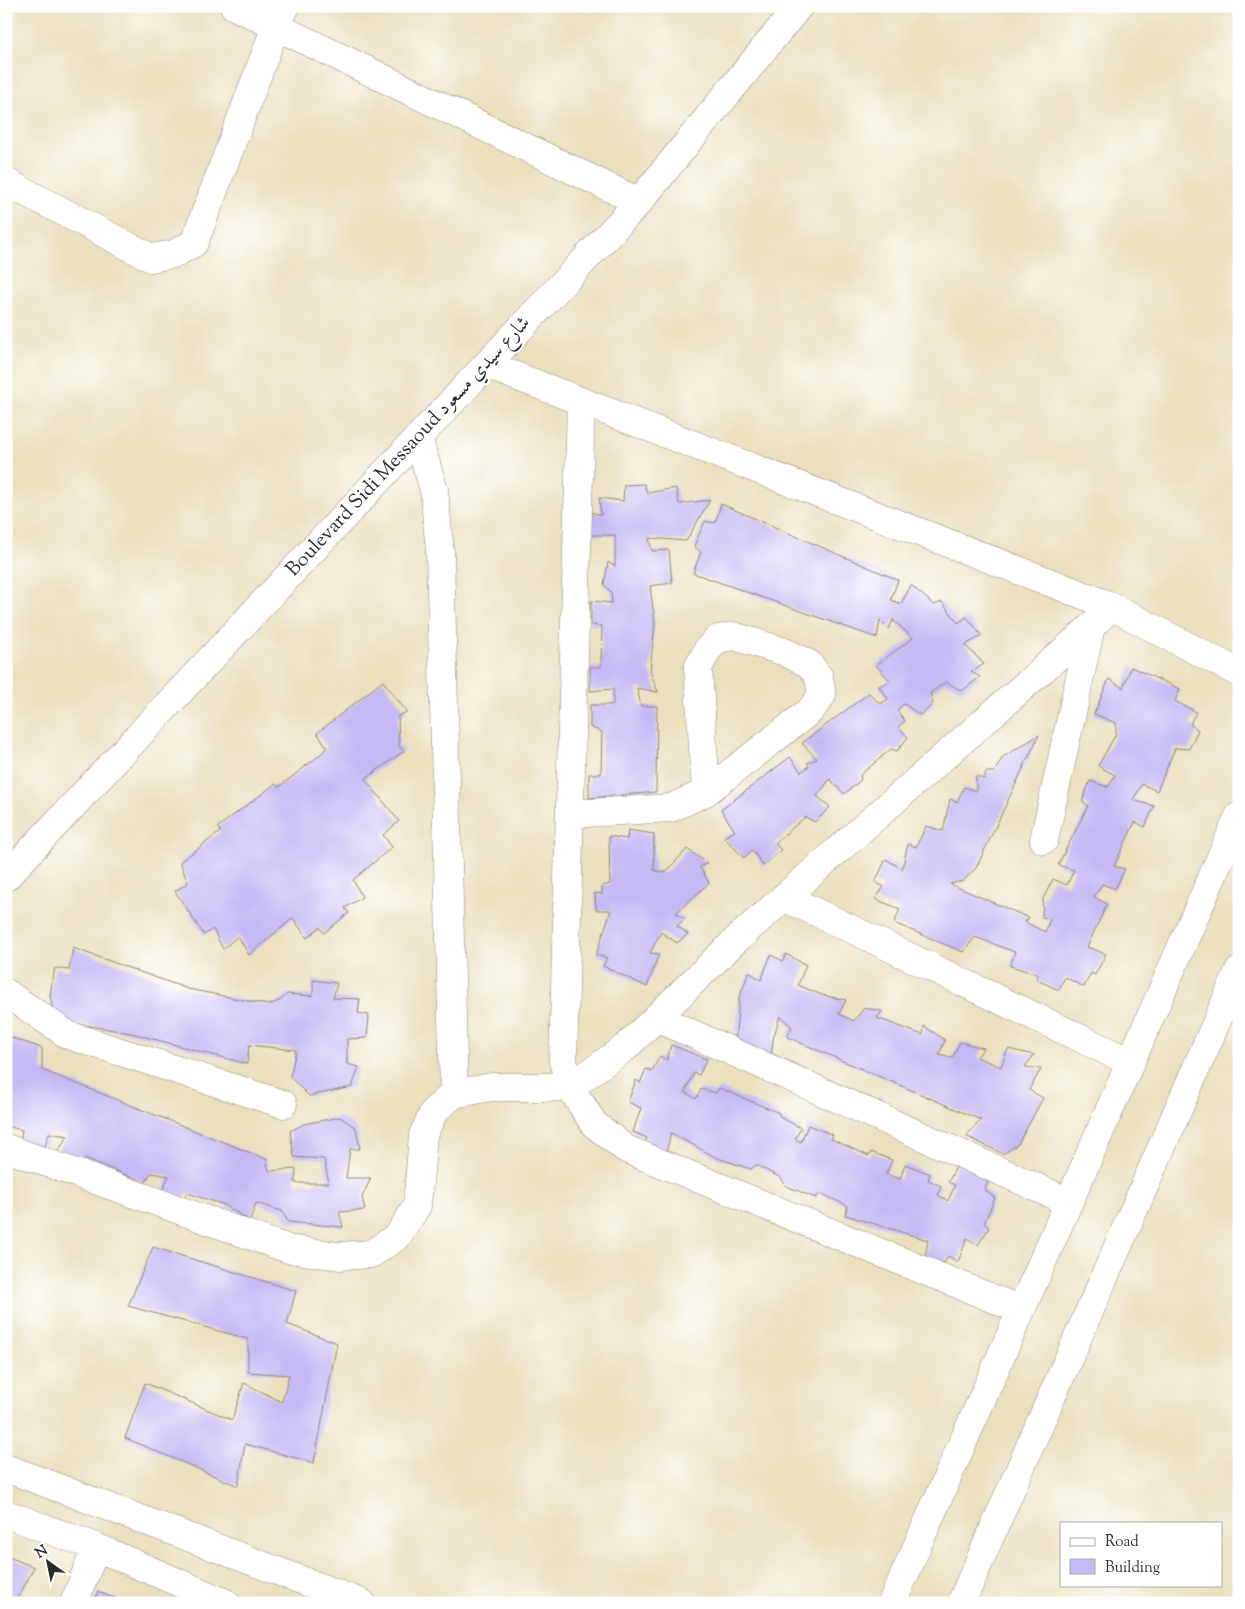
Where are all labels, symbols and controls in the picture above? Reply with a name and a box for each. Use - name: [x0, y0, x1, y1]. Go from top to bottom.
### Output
- street label: Boulevard Sidi Messaoud شارع سيدي مسعود: [280, 310, 539, 585]
- legend: [1060, 1522, 1222, 1586]
- text: Road: [1105, 1532, 1139, 1553]
- north arrow: [22, 1536, 72, 1586]
- text: N: [32, 1541, 52, 1564]
- text: Building: [1105, 1558, 1160, 1579]

